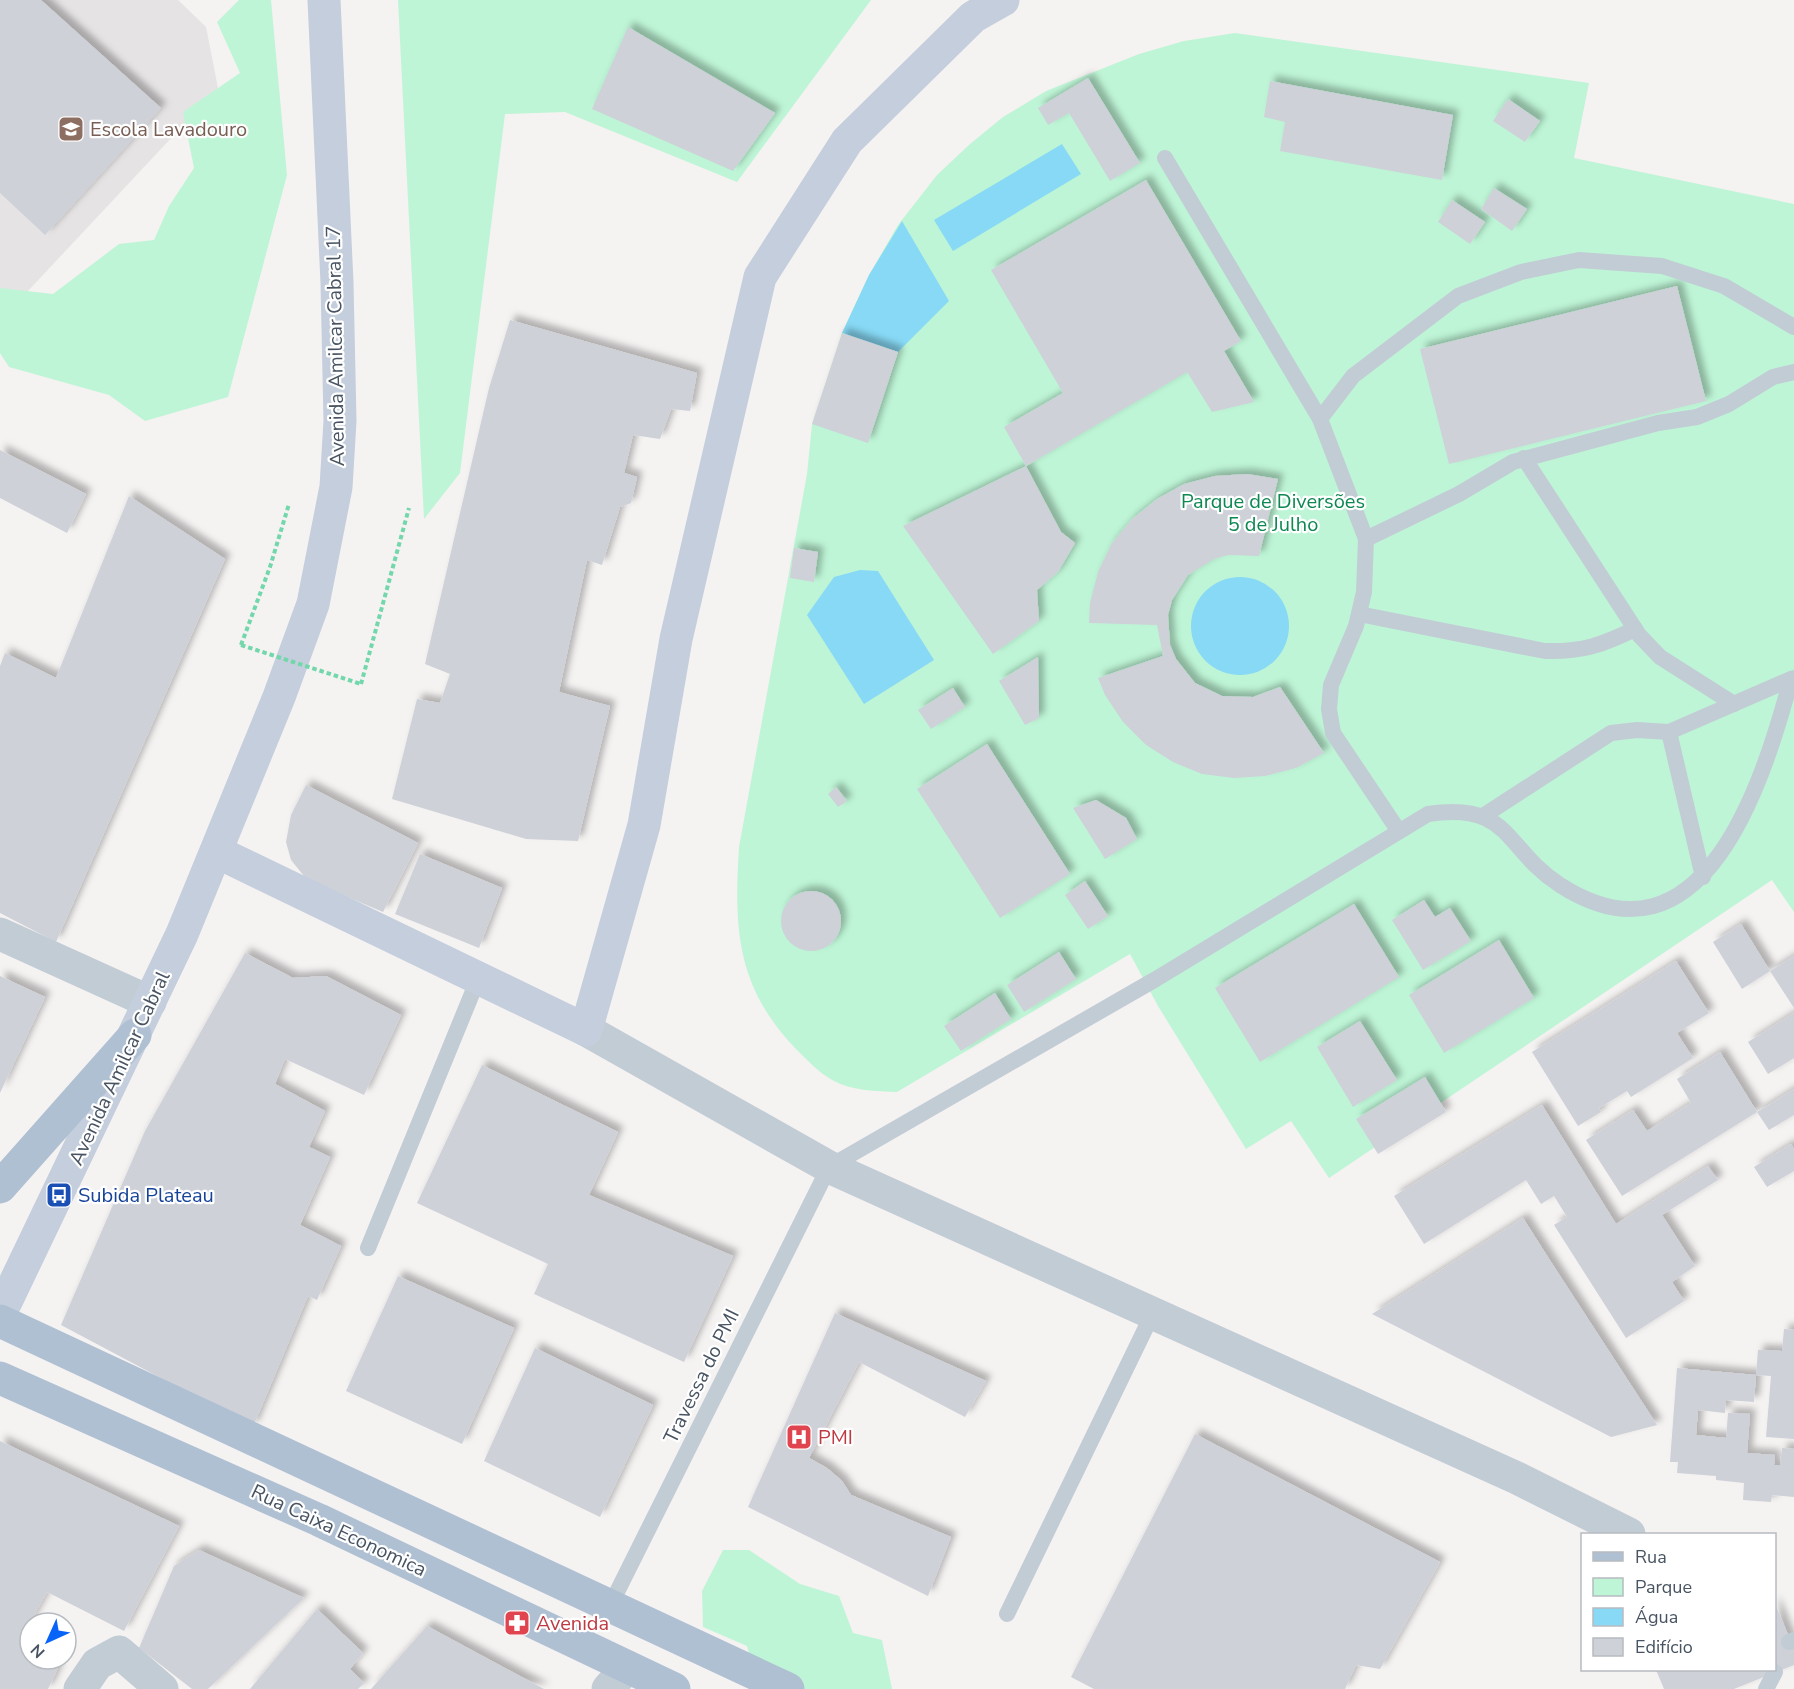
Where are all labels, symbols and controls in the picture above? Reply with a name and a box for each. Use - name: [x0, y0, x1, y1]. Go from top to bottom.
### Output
- school or university icon: Escola Lavadouro: [56, 114, 86, 144]
- place label: Escola Lavadouro: [90, 116, 247, 143]
- street label: Avenida Amilcar Cabral 17: [320, 225, 351, 467]
- park label: Parque de Diversões 5 de Julho: [1181, 488, 1365, 538]
- street label: Avenida Amilcar Cabral: [63, 967, 176, 1170]
- bus stop icon: Subida Plateau: [44, 1180, 74, 1210]
- place label: Subida Plateau: [78, 1182, 214, 1209]
- street label: Travessa do PMI: [657, 1304, 746, 1448]
- hospital icon: PMI: [784, 1422, 814, 1452]
- place label: PMI: [818, 1424, 853, 1451]
- street label: Rua Caixa Economica: [247, 1478, 431, 1583]
- legend: [1581, 1533, 1776, 1671]
- text: Rua: [1635, 1545, 1667, 1569]
- text: Parque: [1635, 1575, 1692, 1599]
- text: Água: [1635, 1605, 1678, 1629]
- pharmacy icon: Avenida: [502, 1608, 532, 1638]
- place label: Avenida: [536, 1610, 609, 1637]
- north arrow: [18, 1611, 78, 1671]
- text: Edifício: [1635, 1635, 1693, 1659]
- text: N: [26, 1639, 50, 1663]

